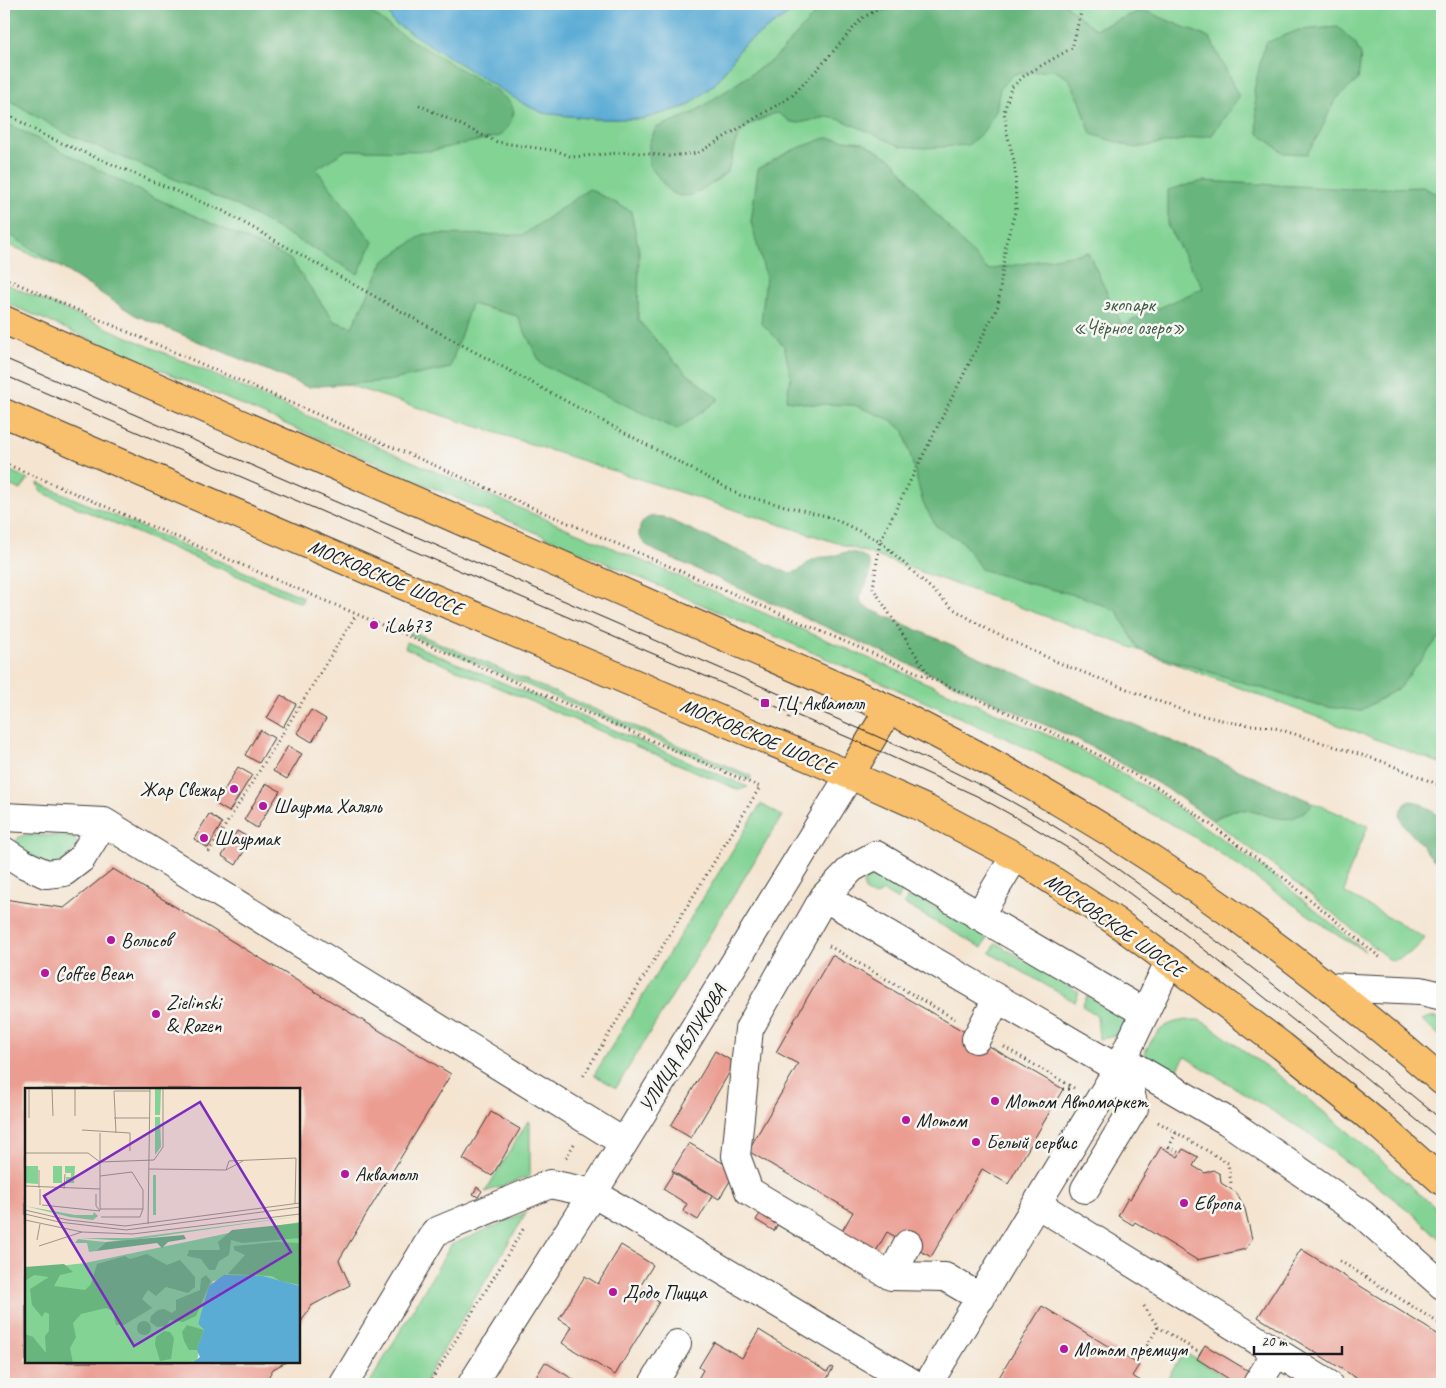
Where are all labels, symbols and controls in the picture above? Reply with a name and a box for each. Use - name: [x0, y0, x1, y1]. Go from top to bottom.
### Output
- park label: экопарк «Чёрное озеро»: [1073, 292, 1185, 340]
- street label: МОСКОВСКОЕ ШОССЕ: [305, 534, 470, 622]
- place label: iLab73: [384, 613, 433, 638]
- marker: iLab73: [368, 619, 380, 631]
- place label: ТЦ Аквамолл: [775, 691, 866, 716]
- street label: МОСКОВСКОЕ ШОССЕ: [677, 693, 842, 781]
- marker: ТЦ Аквамолл: [759, 697, 771, 709]
- place label: Жар Свежар: [140, 777, 225, 802]
- marker: Жар Свежар: [228, 783, 240, 795]
- place label: Шаурма Халяль: [273, 794, 383, 819]
- marker: Шаурма Халяль: [257, 800, 269, 812]
- place label: Шаурмак: [214, 826, 282, 851]
- marker: Шаурмак: [198, 832, 210, 844]
- street label: МОСКОВСКОЕ ШОССЕ: [1040, 868, 1192, 985]
- place label: Вольсов: [121, 928, 176, 953]
- marker: Вольсов: [105, 934, 117, 946]
- place label: Coffee Bean: [55, 961, 134, 986]
- marker: Coffee Bean: [39, 967, 51, 979]
- street label: УЛИЦА АБЛУКОВА: [633, 979, 732, 1117]
- place label: Zielinski & Rozen: [166, 990, 223, 1038]
- marker: Zielinski & Rozen: [150, 1008, 162, 1020]
- inset map: [25, 1088, 300, 1363]
- place label: Мотом Автомаркет: [1005, 1089, 1149, 1114]
- marker: Мотом Автомаркет: [989, 1095, 1001, 1107]
- place label: Мотом: [916, 1108, 968, 1133]
- marker: Мотом: [900, 1114, 912, 1126]
- place label: Белый сервис: [986, 1130, 1077, 1155]
- marker: Белый сервис: [970, 1136, 982, 1148]
- place label: Аквамолл: [355, 1162, 419, 1187]
- marker: Аквамолл: [339, 1168, 351, 1180]
- place label: Европа: [1194, 1191, 1242, 1216]
- marker: Европа: [1178, 1197, 1190, 1209]
- place label: Додо Пицца: [623, 1280, 708, 1305]
- marker: Додо Пицца: [607, 1286, 619, 1298]
- scale bar: [1254, 1323, 1341, 1355]
- text: 20 m: [1261, 1332, 1288, 1351]
- place label: Мотом премиум: [1074, 1337, 1189, 1362]
- marker: Мотом премиум: [1058, 1343, 1070, 1355]

